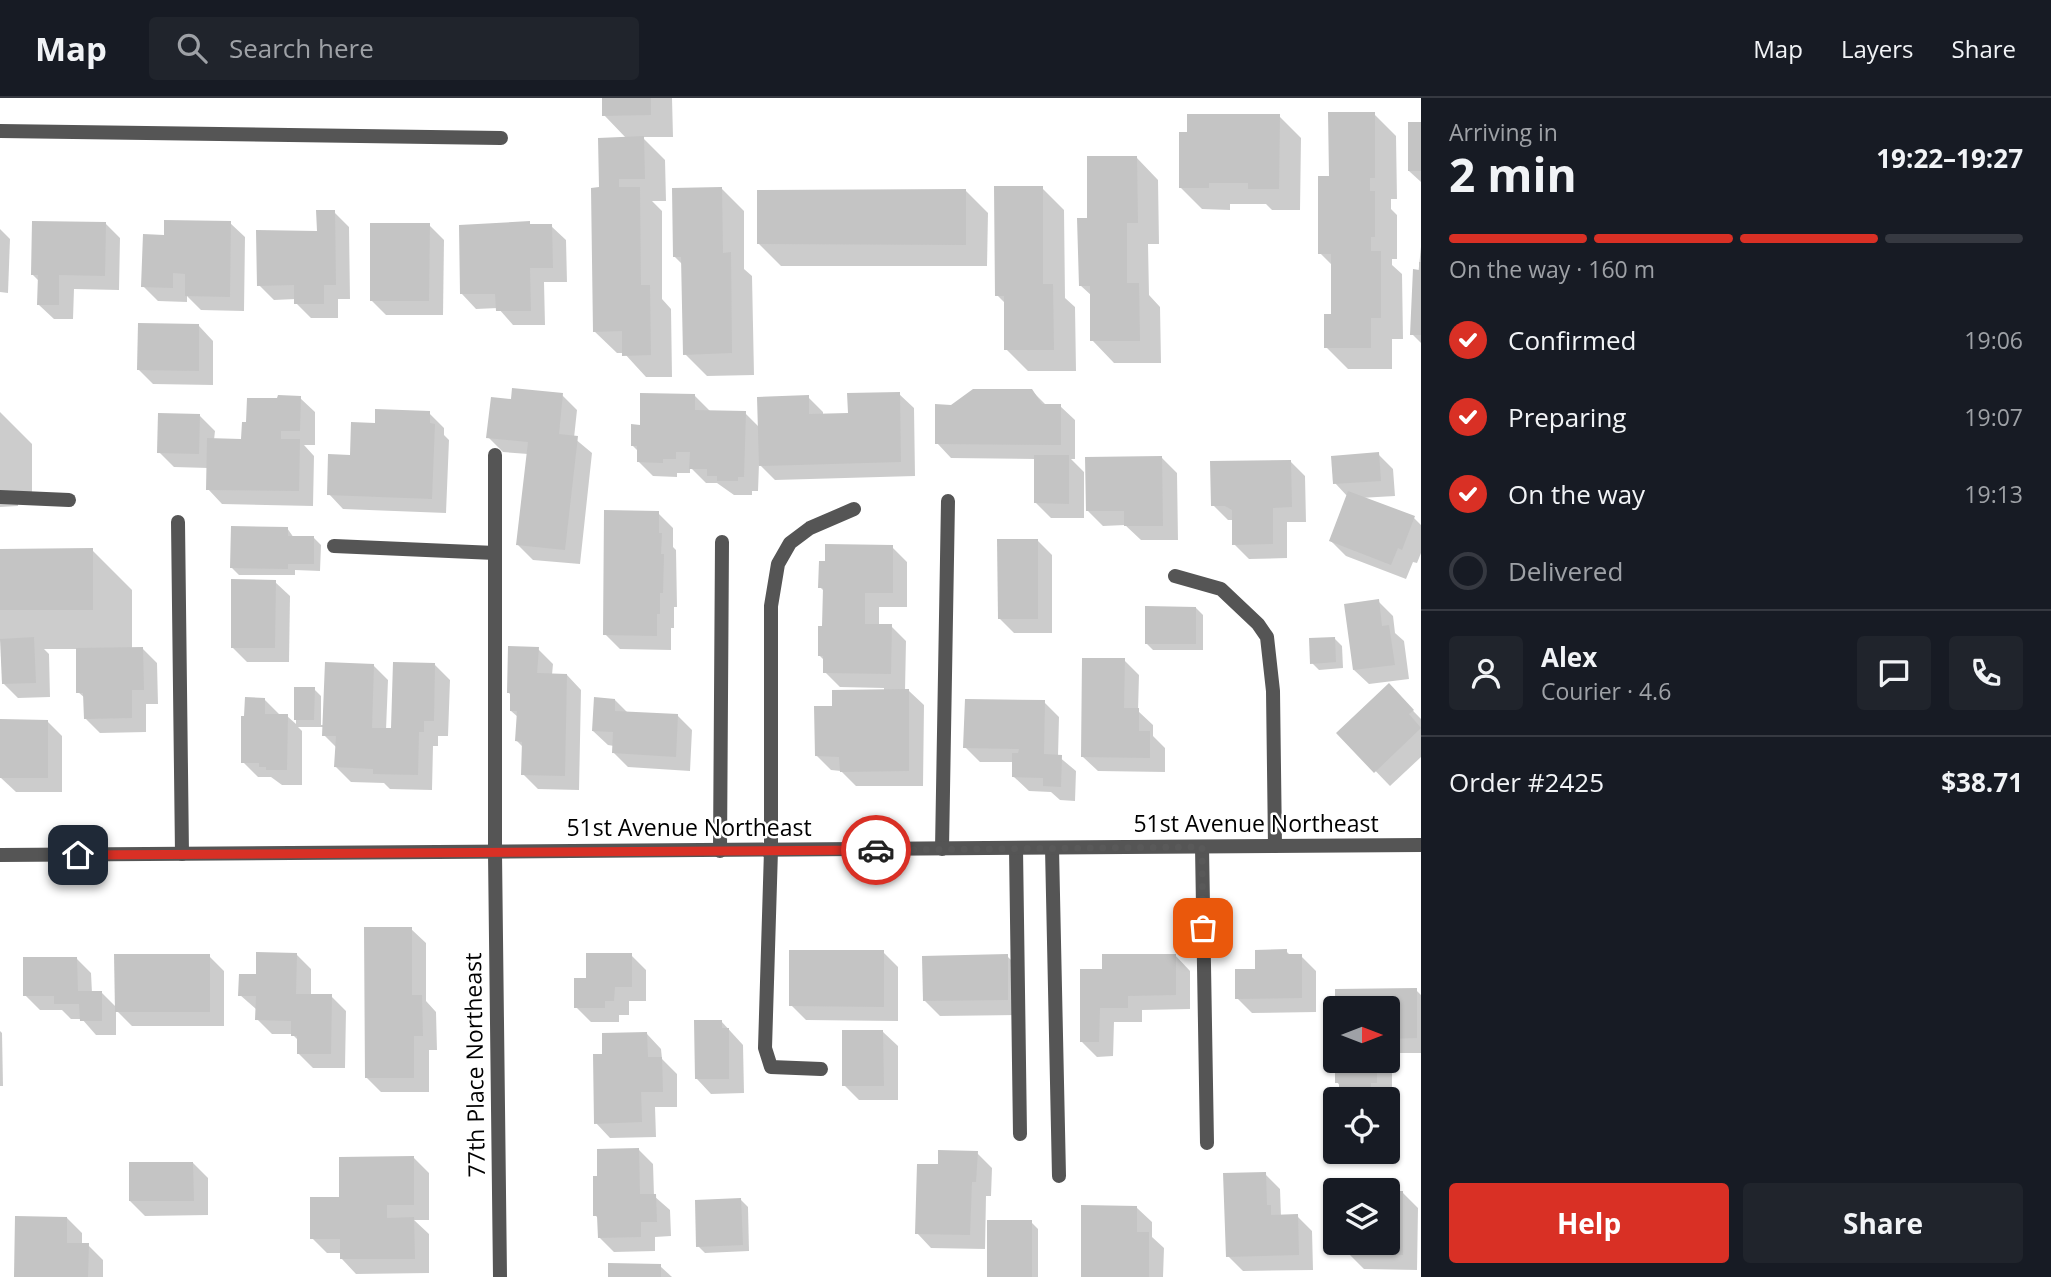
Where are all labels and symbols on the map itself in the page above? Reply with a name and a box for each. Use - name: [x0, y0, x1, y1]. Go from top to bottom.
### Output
- street label: 51st Avenue Northeast: [1133, 807, 1379, 839]
- street label: 51st Avenue Northeast: [566, 811, 812, 843]
- courier: [841, 815, 911, 885]
- pin: [48, 825, 108, 885]
- pin: [1173, 898, 1233, 958]
- street label: 77th Place Northeast: [456, 952, 492, 1178]
- north arrow: [1323, 996, 1400, 1073]

